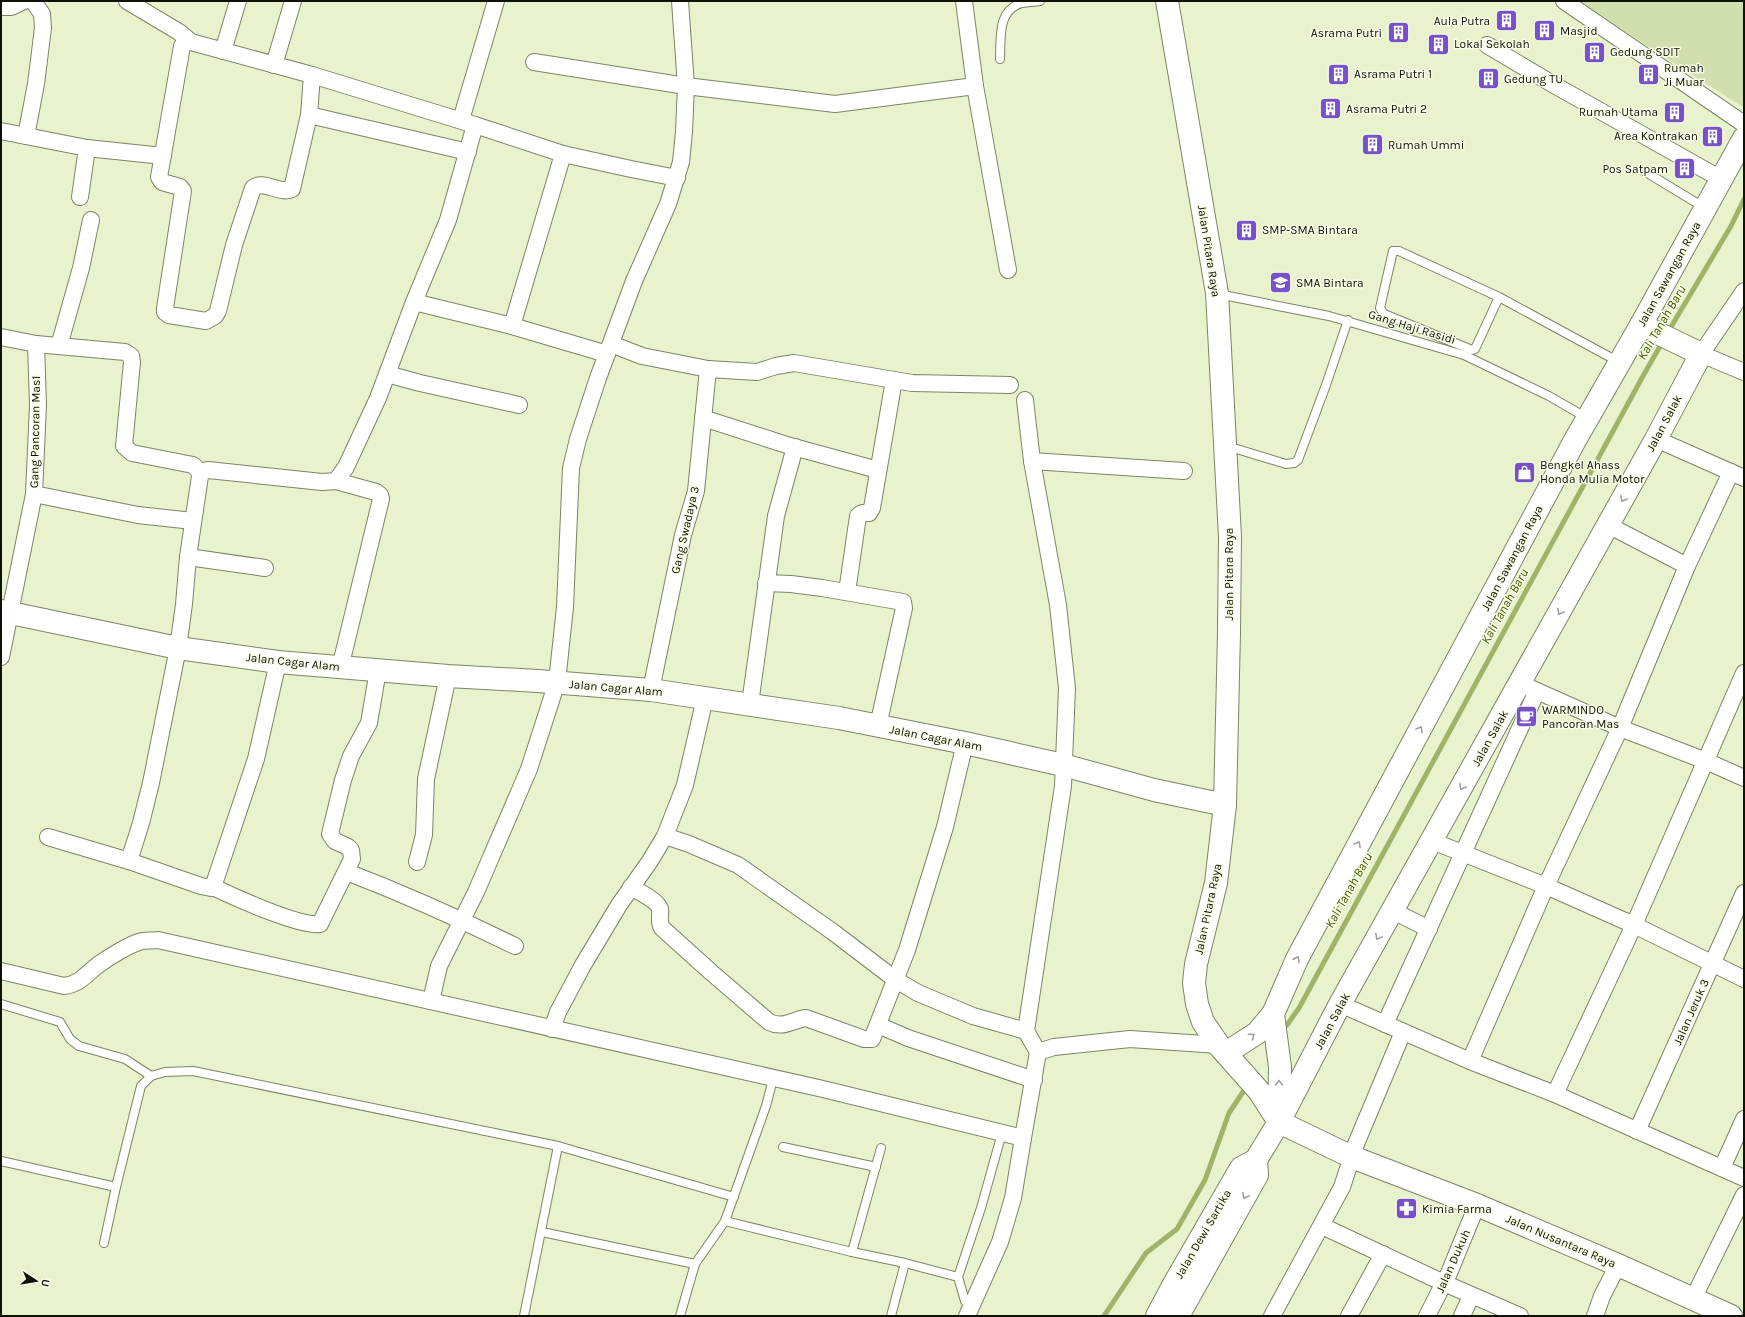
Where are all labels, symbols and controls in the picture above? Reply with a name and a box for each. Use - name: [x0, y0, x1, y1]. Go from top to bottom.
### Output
- building icon: Aula Putra: [1493, 8, 1519, 34]
- place label: Aula Putra: [1434, 14, 1490, 28]
- building icon: Masjid: [1532, 18, 1558, 44]
- building icon: Asrama Putri: [1385, 20, 1411, 46]
- place label: Masjid: [1560, 24, 1598, 38]
- place label: Asrama Putri: [1311, 26, 1382, 40]
- building icon: Lokal Sekolah: [1425, 31, 1451, 57]
- place label: Lokal Sekolah: [1454, 37, 1530, 51]
- building icon: Gedung SDIT: [1581, 39, 1607, 65]
- place label: Gedung SDIT: [1610, 45, 1680, 59]
- building icon: Asrama Putri 1: [1325, 61, 1351, 87]
- place label: Rumah Ji Muar: [1664, 61, 1704, 89]
- building icon: Rumah Ji Muar: [1635, 62, 1661, 88]
- building icon: Gedung TU: [1476, 66, 1502, 92]
- place label: Asrama Putri 1: [1354, 67, 1432, 81]
- place label: Gedung TU: [1504, 72, 1563, 86]
- building icon: Asrama Putri 2: [1318, 96, 1344, 122]
- building icon: Rumah Utama: [1661, 99, 1687, 125]
- place label: Asrama Putri 2: [1346, 102, 1427, 116]
- place label: Rumah Utama: [1579, 105, 1658, 119]
- building icon: Area Kontrakan: [1700, 123, 1726, 149]
- place label: Area Kontrakan: [1614, 129, 1698, 143]
- building icon: Rumah Ummi: [1359, 132, 1385, 158]
- place label: Rumah Ummi: [1388, 138, 1464, 152]
- building icon: Pos Satpam: [1671, 156, 1697, 182]
- place label: Pos Satpam: [1602, 162, 1668, 176]
- street label: Jalan Pitara Raya: [1195, 204, 1223, 298]
- building icon: SMP-SMA Bintara: [1233, 217, 1259, 243]
- street label: Jalan Sawangan Raya: [1634, 219, 1704, 329]
- place label: SMP-SMA Bintara: [1262, 223, 1358, 237]
- school or university icon: SMA Bintara: [1268, 270, 1294, 296]
- place label: SMA Bintara: [1296, 276, 1364, 290]
- water label: Kali Tanah Baru: [1634, 282, 1689, 362]
- street label: Gang Haji Rasidi: [1367, 307, 1457, 347]
- street label: Gang Pancoran Mas1: [27, 376, 43, 488]
- street label: Jalan Salak: [1643, 392, 1685, 454]
- place label: Bengkel Ahass Honda Mulia Motor: [1540, 458, 1645, 486]
- shop icon: Bengkel Ahass Honda Mulia Motor: [1511, 459, 1537, 485]
- street label: Gang Swadaya 3: [668, 485, 702, 575]
- one-way arrow: [1620, 495, 1627, 502]
- street label: Jalan Sawangan Raya: [1478, 503, 1546, 613]
- street label: Jalan Pitara Raya: [1222, 528, 1236, 620]
- water label: Kali Tanah Baru: [1478, 566, 1531, 646]
- one-way arrow: [1557, 608, 1564, 615]
- street label: Jalan Cagar Alam: [245, 650, 341, 674]
- street label: Jalan Cagar Alam: [569, 677, 663, 699]
- place label: WARMINDO Pancoran Mas: [1542, 703, 1619, 731]
- cafe icon: WARMINDO Pancoran Mas: [1514, 704, 1540, 730]
- street label: Jalan Salak: [1469, 707, 1511, 769]
- street label: Jalan Cagar Alam: [888, 722, 984, 754]
- one-way arrow: [1415, 726, 1423, 734]
- one-way arrow: [1460, 783, 1467, 790]
- one-way arrow: [1354, 841, 1361, 848]
- water label: Kali Tanah Baru: [1322, 850, 1375, 930]
- street label: Jalan Pitara Raya: [1192, 862, 1224, 956]
- one-way arrow: [1376, 933, 1383, 940]
- one-way arrow: [1292, 955, 1300, 963]
- street label: Jalan Jeruk 3: [1670, 977, 1712, 1047]
- street label: Jalan Salak: [1311, 990, 1353, 1052]
- one-way arrow: [1248, 1034, 1255, 1041]
- one-way arrow: [1275, 1080, 1283, 1086]
- street label: Jalan Dewi Sartika: [1172, 1187, 1234, 1281]
- one-way arrow: [1243, 1192, 1250, 1199]
- pharmacy icon: Kimia Farma: [1393, 1196, 1419, 1222]
- place label: Kimia Farma: [1422, 1202, 1492, 1216]
- street label: Jalan Nusantara Raya: [1504, 1211, 1618, 1271]
- street label: Jalan Dukuh: [1433, 1227, 1473, 1295]
- north arrow: [16, 1261, 56, 1301]
- text: U: [38, 1278, 52, 1288]

